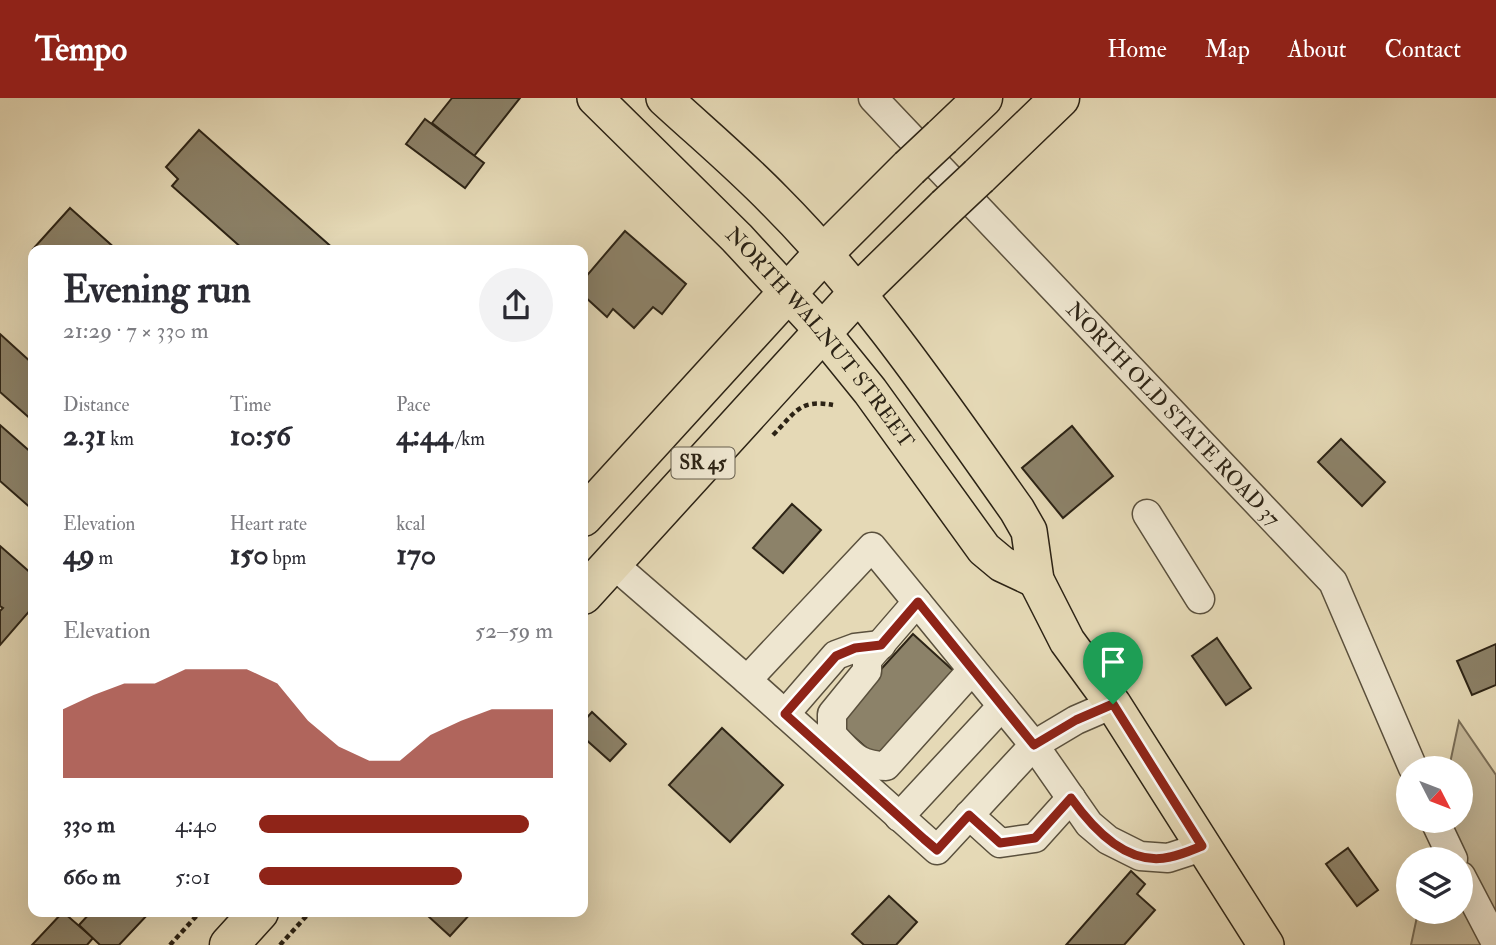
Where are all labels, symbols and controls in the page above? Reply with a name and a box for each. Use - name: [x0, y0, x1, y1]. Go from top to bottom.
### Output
- text: Tempo: [35, 29, 127, 70]
- text: Home: [1107, 34, 1167, 65]
- text: Map: [1205, 34, 1250, 65]
- text: About: [1288, 34, 1347, 65]
- text: Contact: [1385, 34, 1461, 65]
- street label: NORTH WALNUT STREET: [720, 221, 920, 454]
- text: Evening run: [63, 266, 251, 314]
- button: share: [479, 268, 553, 342]
- street label: NORTH OLD STATE ROAD 37: [1060, 296, 1287, 532]
- text: 21:29 · 7 × 330 m: [63, 316, 209, 345]
- text: Distance: [63, 393, 129, 417]
- text: Time: [230, 393, 271, 417]
- text: Pace: [396, 393, 430, 417]
- text: 2.31: [63, 417, 106, 454]
- text: 10:56: [230, 417, 291, 454]
- text: 4:44: [396, 417, 452, 454]
- text: km: [106, 427, 134, 451]
- text: /km: [452, 427, 485, 451]
- road number: SR 45: [672, 448, 734, 478]
- text: Elevation: [63, 512, 135, 536]
- text: Heart rate: [230, 512, 307, 536]
- text: kcal: [396, 512, 425, 536]
- text: 49: [63, 536, 95, 573]
- text: 150: [230, 536, 269, 573]
- text: 170: [396, 536, 436, 573]
- text: m: [95, 546, 113, 570]
- text: bpm: [269, 546, 306, 570]
- text: Elevation: [63, 616, 151, 645]
- text: 52–59 m: [475, 616, 553, 645]
- pin: [1083, 632, 1143, 704]
- icon: arrive: [1094, 643, 1132, 681]
- north arrow: [1396, 756, 1474, 833]
- map controls: [1396, 756, 1473, 924]
- text: 330 m: [63, 810, 115, 839]
- text: 4:40: [175, 810, 217, 839]
- button: layers: [1396, 847, 1473, 924]
- text: 660 m: [63, 862, 121, 891]
- text: 5:01: [175, 862, 211, 891]

